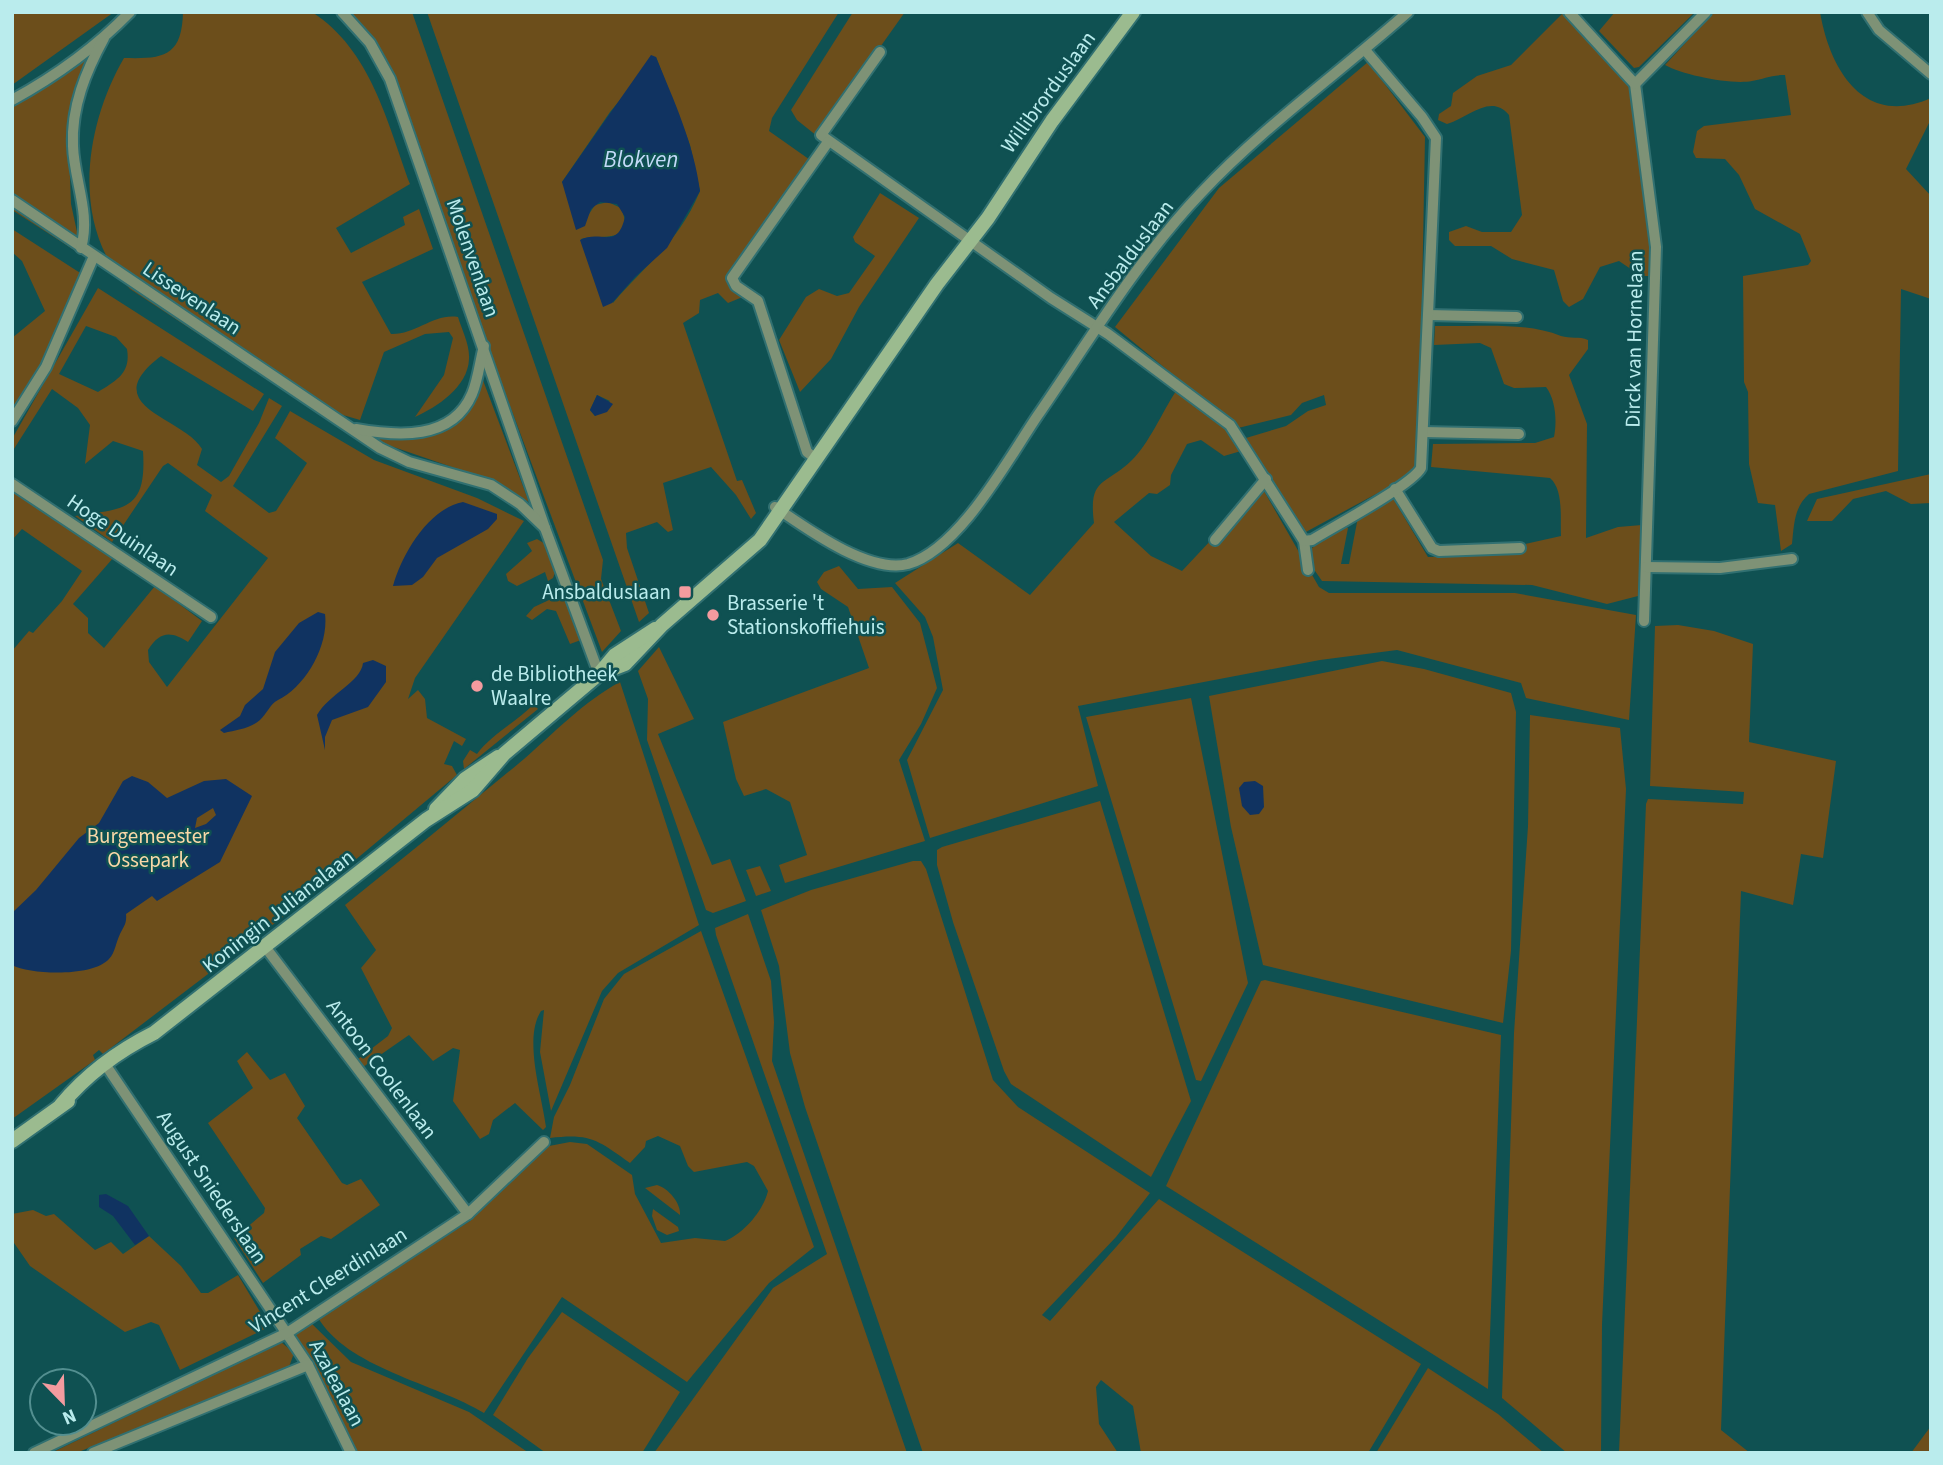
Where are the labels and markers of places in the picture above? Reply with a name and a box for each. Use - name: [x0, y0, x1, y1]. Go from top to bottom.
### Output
- place label: Ansbalduslaan: [542, 577, 671, 607]
- marker: Ansbalduslaan: [677, 584, 693, 600]
- place label: Brasserie 't Stationskoffiehuis: [727, 588, 885, 642]
- marker: Brasserie 't Stationskoffiehuis: [705, 607, 721, 623]
- place label: de Bibliotheek Waalre: [491, 659, 618, 713]
- marker: de Bibliotheek Waalre: [469, 678, 485, 694]

